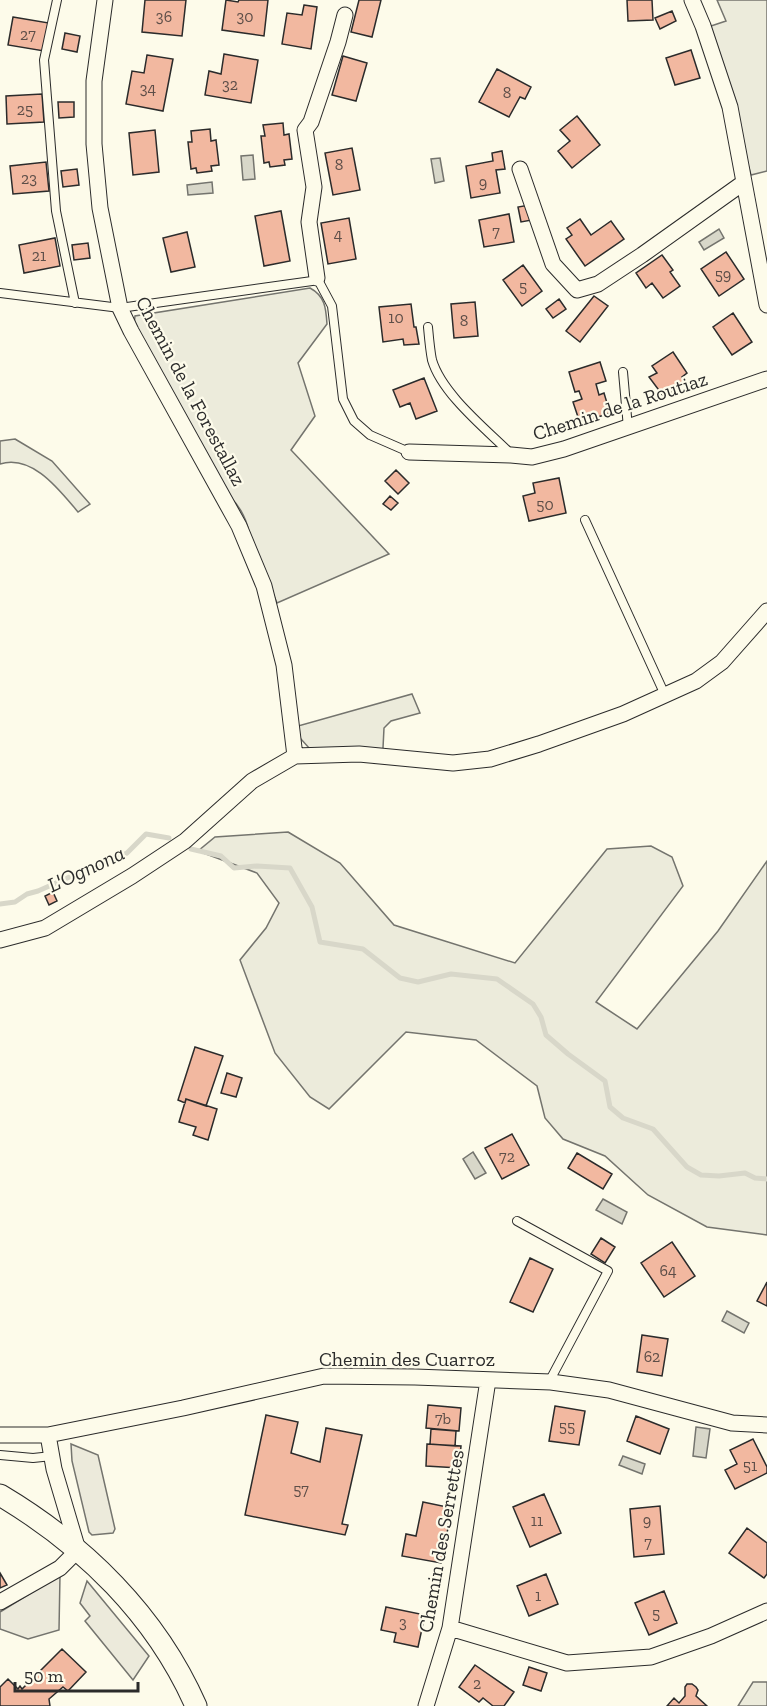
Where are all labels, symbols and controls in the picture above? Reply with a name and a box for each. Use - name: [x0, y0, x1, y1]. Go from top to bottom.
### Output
- house number: 36: [156, 7, 172, 26]
- house number: 30: [236, 7, 254, 26]
- house number: 27: [20, 25, 36, 44]
- house number: 32: [222, 75, 238, 94]
- house number: 34: [140, 79, 157, 98]
- house number: 8: [503, 83, 511, 102]
- house number: 25: [17, 100, 33, 119]
- house number: 8: [335, 155, 343, 174]
- house number: 23: [21, 169, 37, 188]
- house number: 9: [479, 173, 487, 192]
- house number: 7: [492, 222, 500, 241]
- house number: 4: [334, 225, 343, 244]
- house number: 21: [32, 246, 46, 265]
- house number: 59: [715, 265, 731, 284]
- house number: 5: [519, 277, 527, 296]
- street label: Chemin de la Forestallaz: [131, 292, 251, 490]
- house number: 10: [388, 308, 404, 327]
- house number: 8: [460, 311, 468, 330]
- street label: Chemin de la Routiaz: [530, 366, 710, 446]
- house number: 50: [536, 495, 554, 514]
- water label: L'Ognona: [43, 840, 128, 897]
- house number: 72: [499, 1147, 515, 1166]
- house number: 64: [659, 1261, 677, 1280]
- street label: Chemin des Cuarroz: [319, 1347, 495, 1371]
- house number: 62: [644, 1347, 660, 1366]
- house number: 7b: [435, 1409, 451, 1428]
- house number: 55: [559, 1417, 575, 1436]
- street label: Chemin des Serrettes: [413, 1448, 469, 1634]
- house number: 51: [743, 1456, 757, 1475]
- house number: 57: [293, 1480, 309, 1499]
- house number: 11: [531, 1511, 543, 1530]
- house number: 9: [643, 1511, 651, 1530]
- house number: 7: [644, 1533, 652, 1552]
- house number: 1: [535, 1586, 541, 1605]
- house number: 5: [652, 1604, 660, 1623]
- house number: 3: [399, 1613, 407, 1632]
- scale bar: [15, 1655, 138, 1693]
- text: 50 m: [24, 1665, 64, 1687]
- house number: 2: [473, 1674, 481, 1693]

